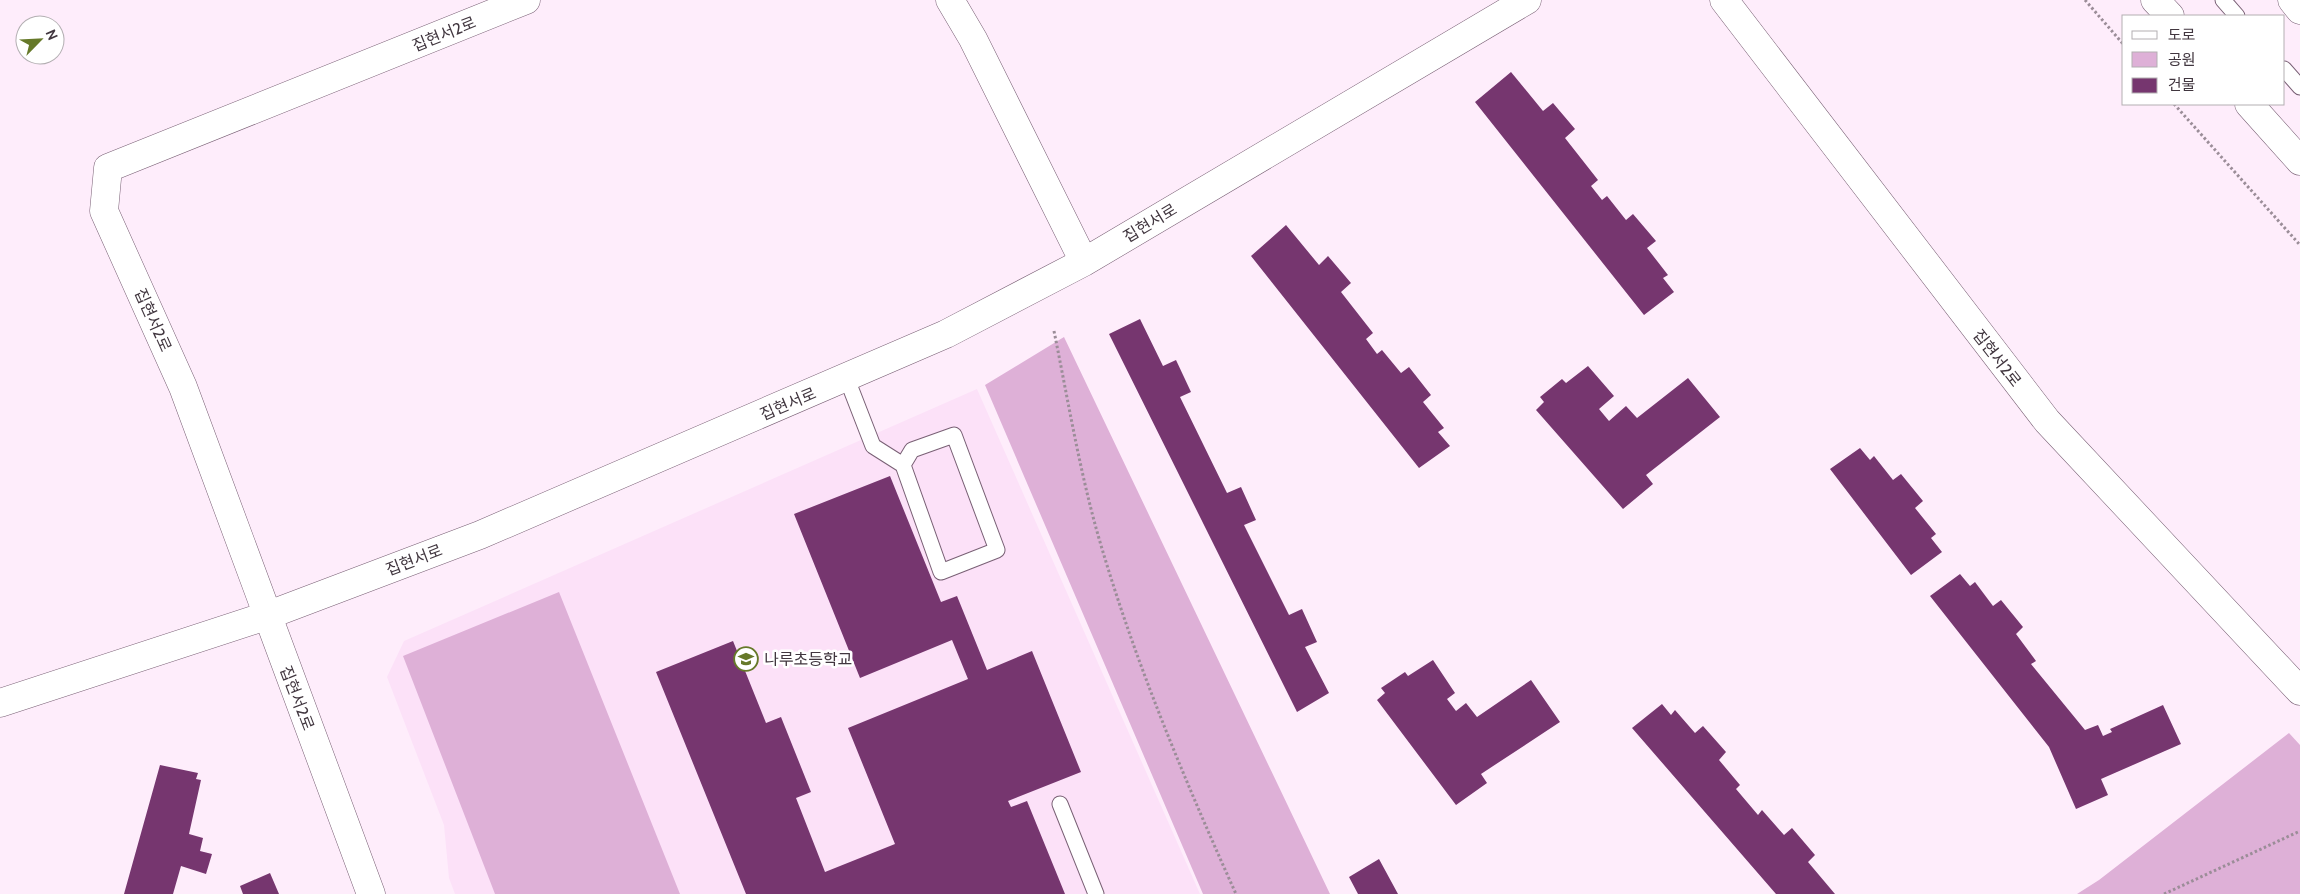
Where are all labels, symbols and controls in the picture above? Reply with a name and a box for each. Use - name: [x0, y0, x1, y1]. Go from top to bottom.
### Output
- street label: 집현서2로: [409, 12, 479, 55]
- north arrow: [15, 15, 65, 65]
- legend: [2122, 15, 2285, 105]
- text: 도로: [2168, 26, 2196, 44]
- text: N: [42, 27, 62, 43]
- text: 공원: [2168, 51, 2196, 69]
- text: 건물: [2168, 76, 2196, 94]
- street label: 집현서로: [1120, 200, 1180, 246]
- street label: 집현서2로: [131, 285, 175, 355]
- street label: 집현서2로: [1969, 326, 2025, 391]
- street label: 집현서로: [757, 384, 819, 424]
- street label: 집현서로: [383, 540, 445, 579]
- school or university icon: 나루초등학교: [733, 646, 759, 672]
- place label: 나루초등학교: [764, 650, 852, 669]
- street label: 집현서2로: [276, 663, 318, 733]

